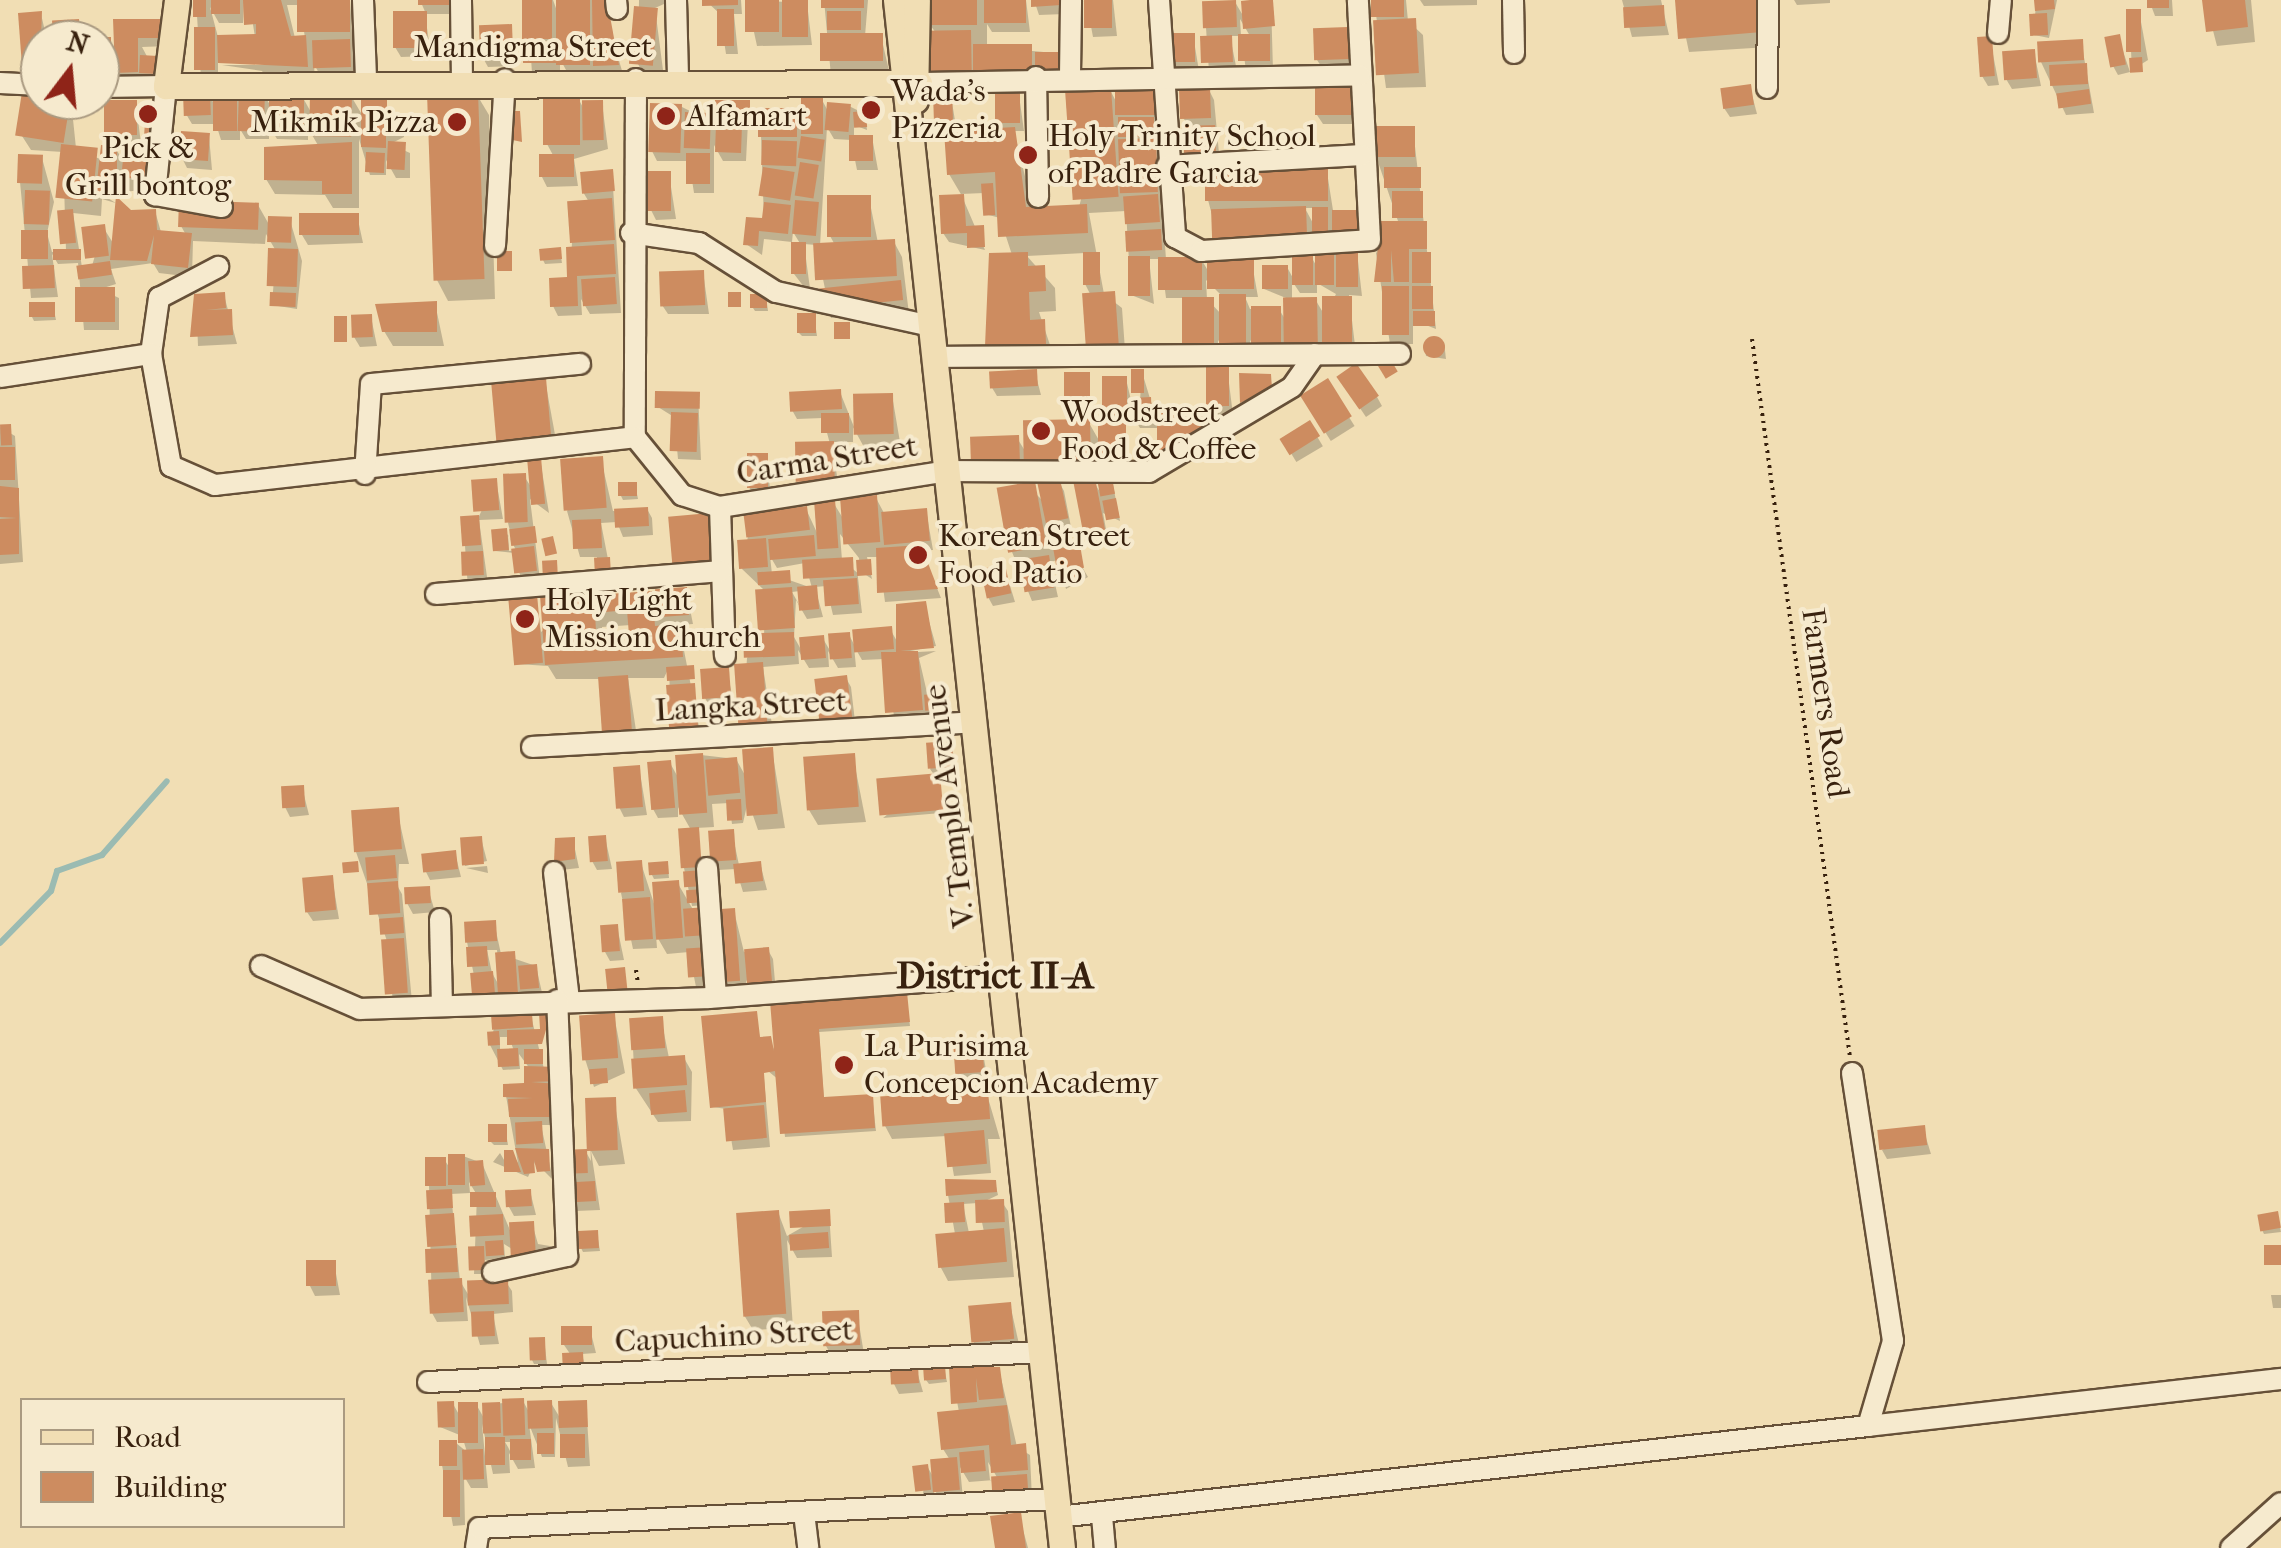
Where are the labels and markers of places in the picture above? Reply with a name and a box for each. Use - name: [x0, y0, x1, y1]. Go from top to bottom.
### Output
- place label: Wada's Pizzeria: [891, 73, 1002, 148]
- place label: Alfamart: [686, 97, 808, 135]
- marker: Wada's Pizzeria: [860, 99, 882, 121]
- marker: Pick & Grill bontog: [137, 103, 159, 125]
- place label: Mikmik Pizza: [251, 103, 437, 141]
- marker: Alfamart: [655, 105, 677, 127]
- marker: Mikmik Pizza: [446, 111, 468, 133]
- place label: Holy Trinity School of Padre Garcia: [1048, 118, 1316, 193]
- place label: Pick & Grill bontog: [65, 130, 231, 205]
- marker: Holy Trinity School of Padre Garcia: [1017, 144, 1039, 166]
- place label: Woodstreet Food & Coffee: [1061, 394, 1256, 469]
- marker: Woodstreet Food & Coffee: [1030, 420, 1052, 442]
- place label: Korean Street Food Patio: [938, 518, 1131, 593]
- marker: Korean Street Food Patio: [907, 544, 929, 566]
- place label: Holy Light Mission Church: [545, 582, 761, 657]
- marker: Holy Light Mission Church: [514, 608, 536, 630]
- place label: La Purisima Concepcion Academy: [864, 1028, 1158, 1103]
- marker: La Purisima Concepcion Academy: [833, 1054, 855, 1076]

